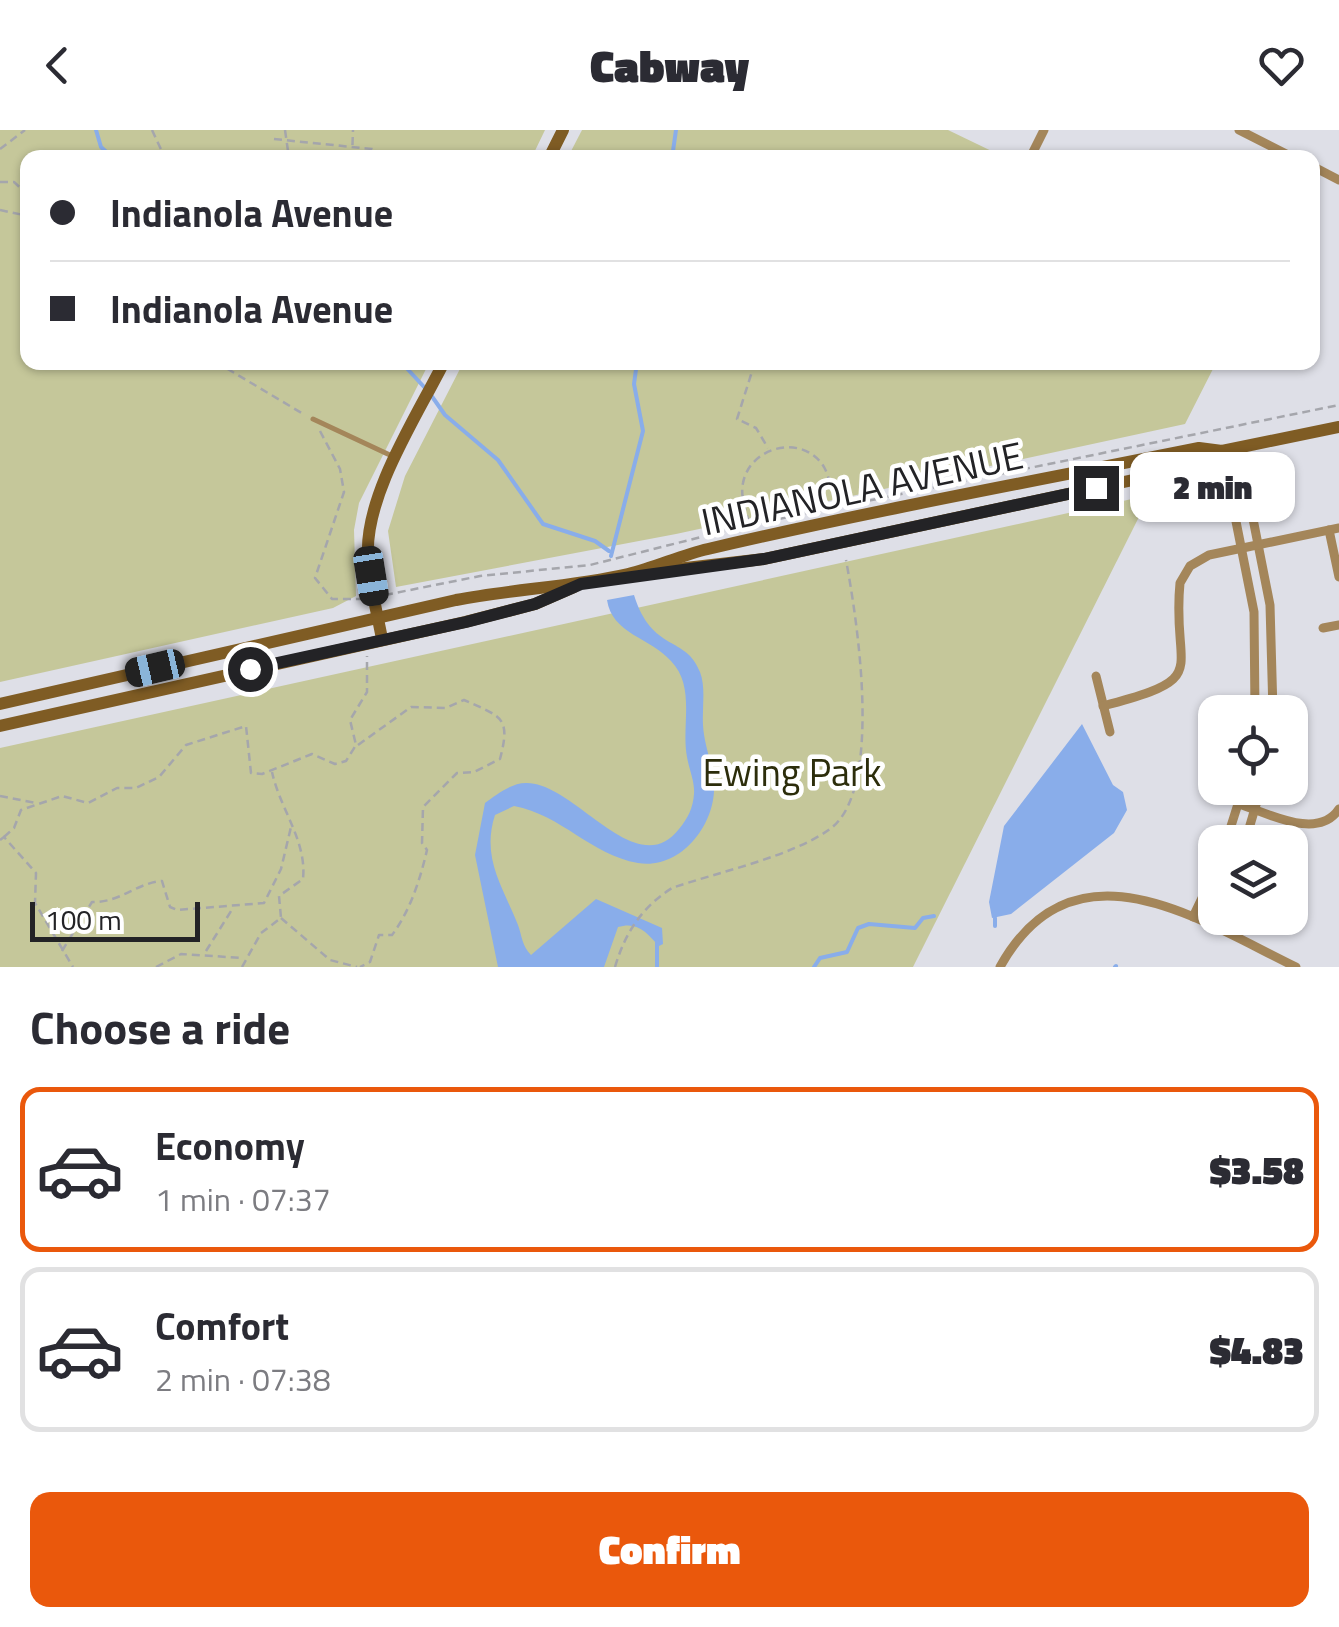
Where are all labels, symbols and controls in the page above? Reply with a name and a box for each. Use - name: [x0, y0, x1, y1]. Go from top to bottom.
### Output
- text: Cabway: [590, 31, 749, 99]
- icon: back: [30, 38, 85, 93]
- icon: heart: [1254, 38, 1309, 93]
- text: Indianola Avenue: [110, 184, 393, 242]
- text: Indianola Avenue: [110, 280, 393, 338]
- street label: INDIANOLA AVENUE: [696, 426, 1028, 550]
- callout: 2 min: [1131, 453, 1296, 523]
- text: 2 min: [1173, 463, 1252, 511]
- route end: [1074, 466, 1119, 511]
- car: [351, 544, 391, 608]
- car: [122, 647, 188, 689]
- route start: [228, 647, 273, 692]
- map controls: [1198, 695, 1308, 935]
- button: locate: [1198, 695, 1308, 805]
- park label: Ewing Park: [703, 743, 881, 801]
- button: layers: [1198, 825, 1308, 935]
- scale bar: [30, 897, 200, 941]
- text: 100 m: [45, 898, 122, 941]
- text: Choose a ride: [30, 993, 290, 1061]
- text: Economy: [155, 1117, 305, 1175]
- icon: car: [35, 1125, 125, 1215]
- text: $3.58: [1210, 1141, 1304, 1199]
- text: 1 min · 07:37: [155, 1175, 331, 1223]
- text: Comfort: [155, 1297, 289, 1355]
- icon: car: [35, 1305, 125, 1395]
- text: $4.83: [1210, 1321, 1304, 1379]
- text: 2 min · 07:38: [155, 1355, 331, 1403]
- button: Confirm: [30, 1492, 1309, 1607]

